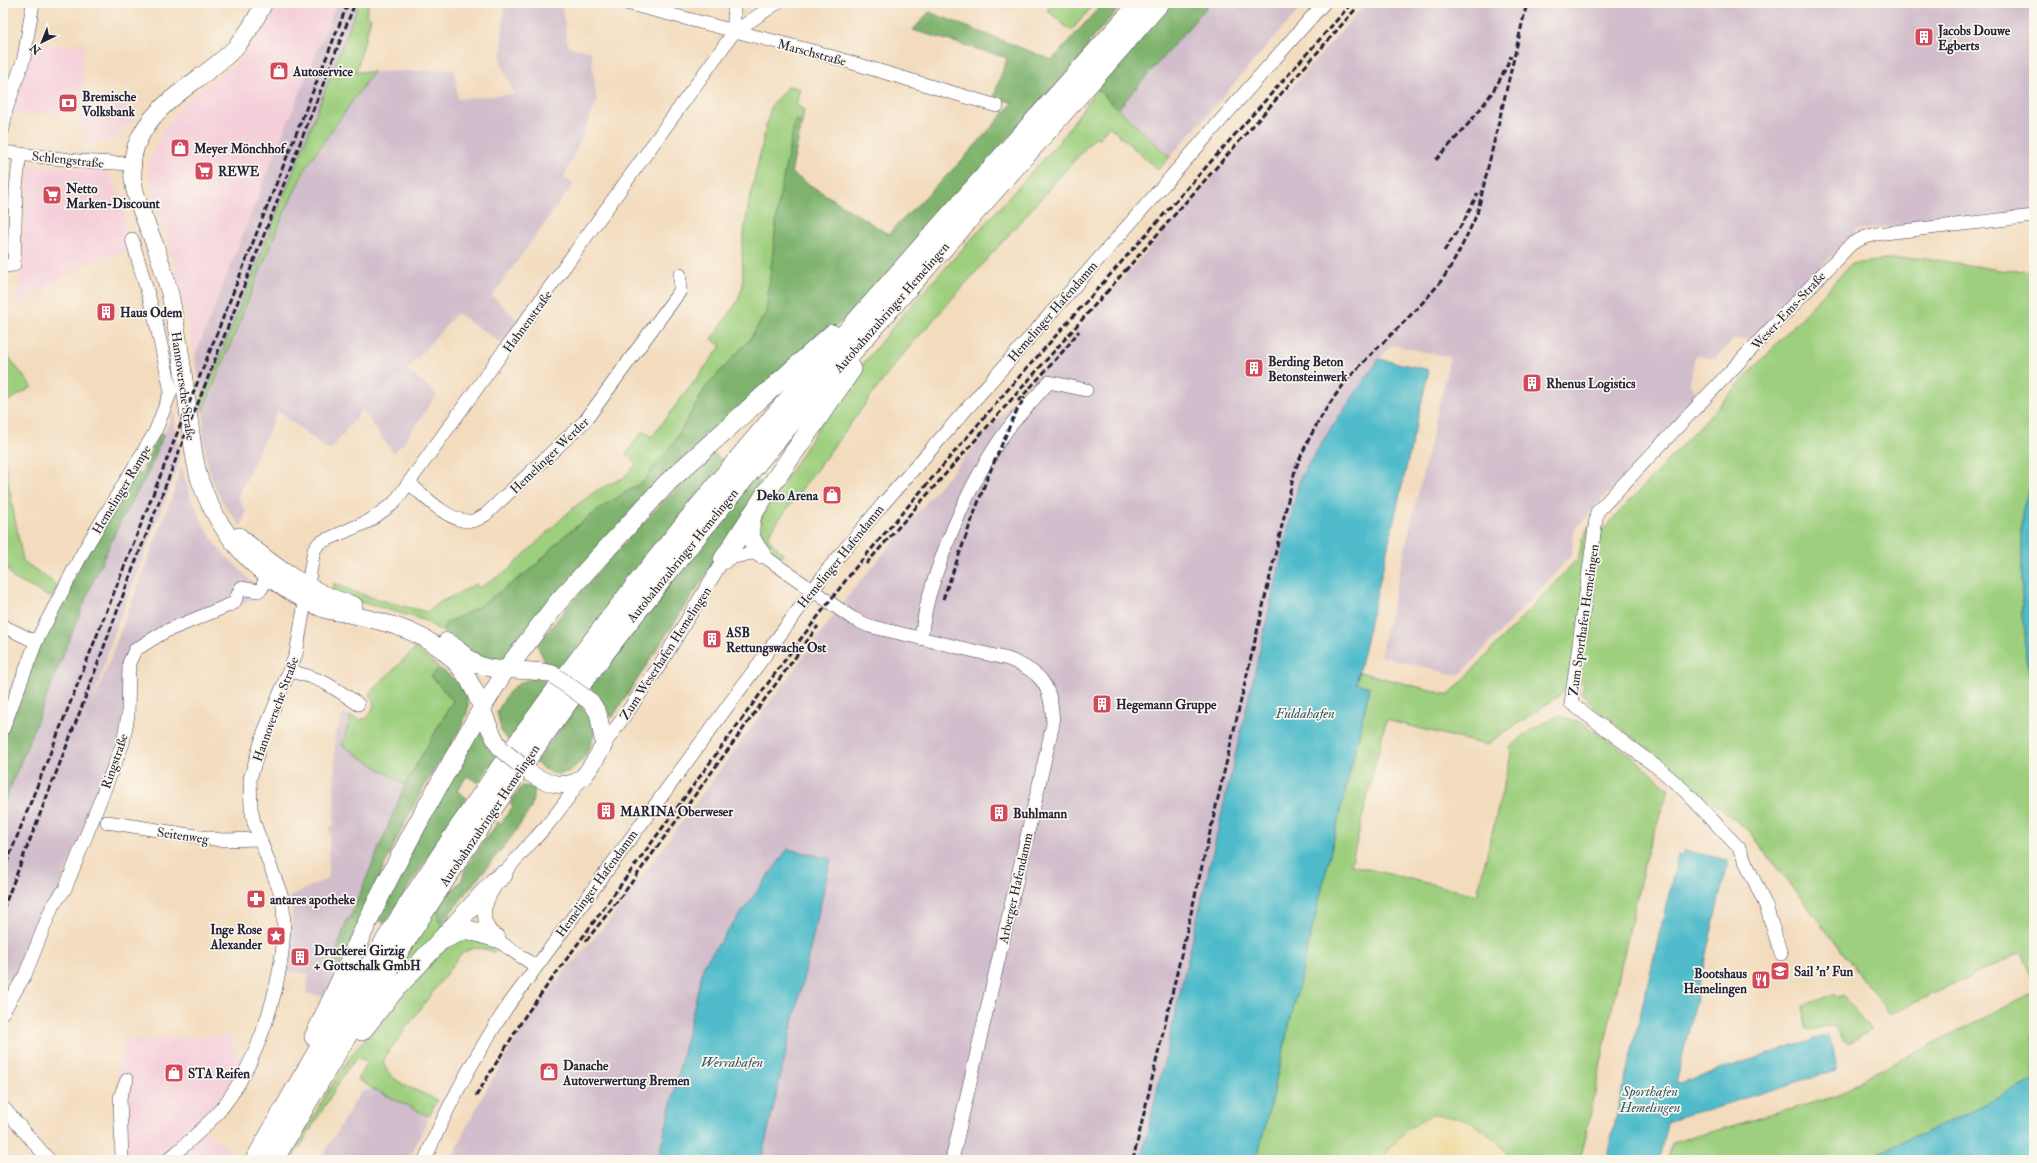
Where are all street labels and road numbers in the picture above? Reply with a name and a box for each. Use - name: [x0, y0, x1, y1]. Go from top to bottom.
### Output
- street label: Marschstraße: [776, 36, 848, 70]
- street label: Schlengstraße: [31, 148, 105, 172]
- street label: Autobahnzubringer Hemelingen: [830, 239, 953, 377]
- street label: Hemelinger Hafendamm: [1005, 258, 1101, 365]
- street label: Weser-Ems-Straße: [1748, 268, 1829, 354]
- street label: Hahnenstraße: [500, 287, 556, 356]
- street label: Hannoversche Straße: [167, 331, 199, 442]
- street label: Hemelinger Werder: [507, 414, 593, 497]
- street label: Hemelinger Rampe: [89, 442, 156, 537]
- street label: Autobahnzubringer Hemelingen: [623, 485, 742, 627]
- street label: Hemelinger Hafendamm: [794, 502, 887, 612]
- street label: Zum Sporthafen Hemelingen: [1565, 543, 1604, 697]
- street label: Zum Weserhafen Hemelingen: [617, 583, 715, 723]
- street label: Hannoversche Straße: [250, 654, 302, 764]
- street label: Ringstraße: [98, 731, 132, 791]
- street label: Autobahnzubringer Hemelingen: [436, 741, 544, 890]
- street label: Seitenweg: [156, 824, 210, 848]
- street label: Hemelinger Hafendamm: [553, 827, 641, 940]
- street label: Arberger Hafendamm: [995, 831, 1037, 946]

